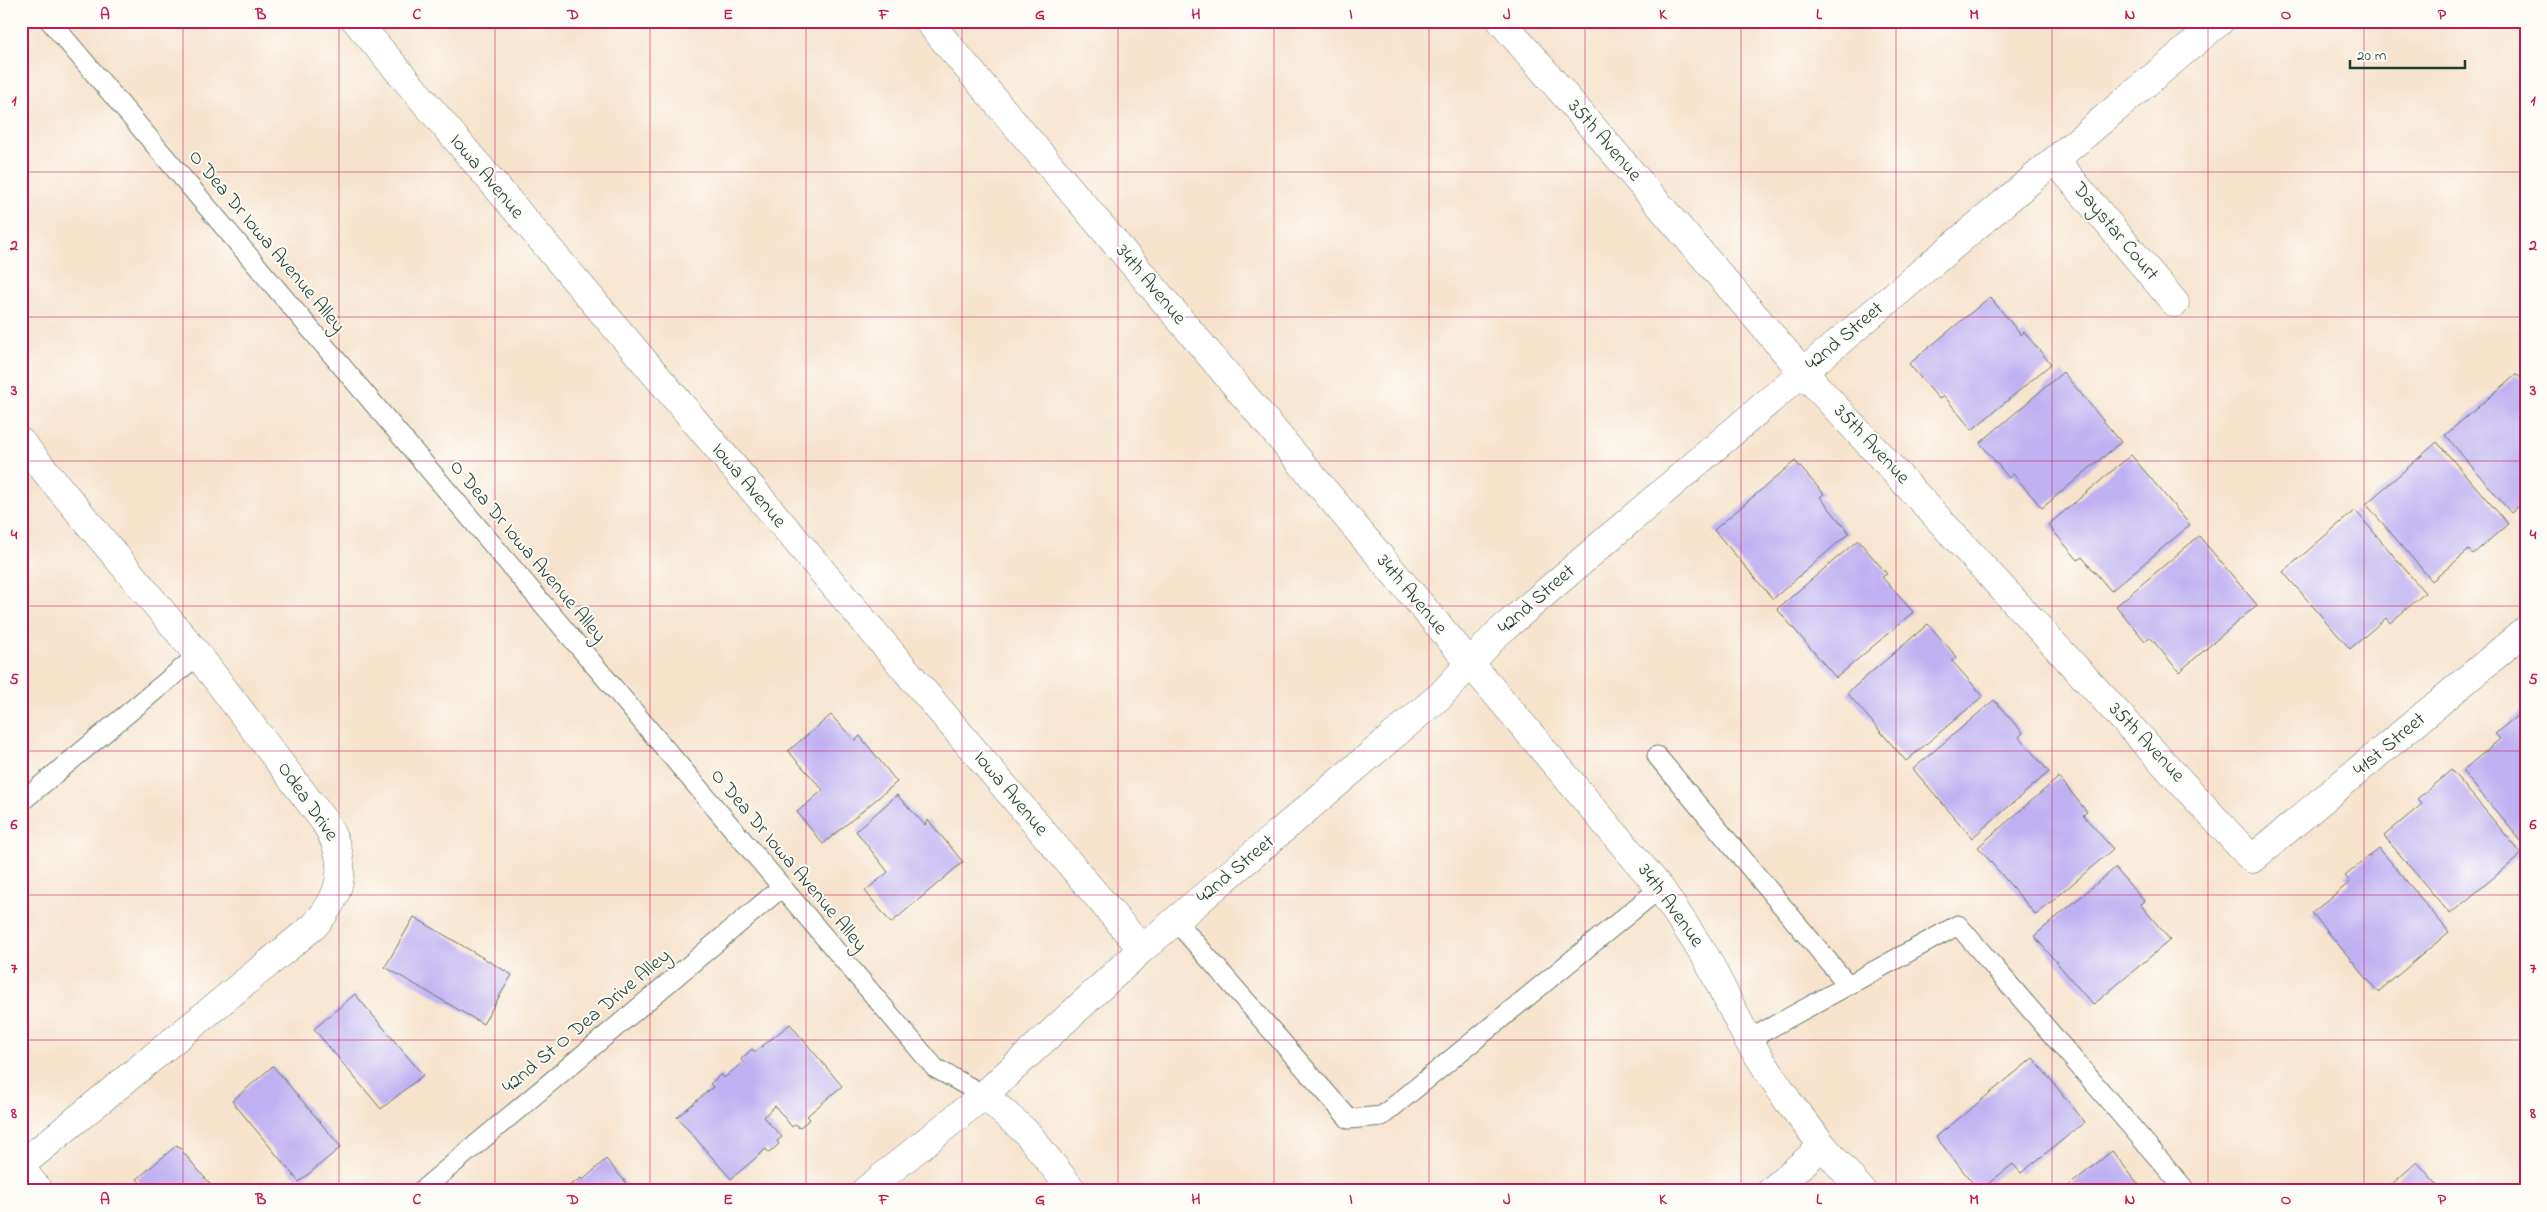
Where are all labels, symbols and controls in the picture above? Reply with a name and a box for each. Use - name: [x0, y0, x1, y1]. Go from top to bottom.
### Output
- text: A: [100, 3, 110, 27]
- text: B: [255, 3, 267, 27]
- text: C: [413, 3, 422, 27]
- text: D: [566, 3, 579, 27]
- text: E: [723, 3, 733, 27]
- text: F: [878, 3, 890, 27]
- text: G: [1035, 3, 1045, 27]
- text: H: [1191, 3, 1201, 27]
- text: I: [1349, 3, 1353, 27]
- text: J: [1503, 3, 1511, 27]
- text: K: [1659, 3, 1668, 27]
- text: L: [1816, 3, 1823, 27]
- text: M: [1969, 3, 1979, 27]
- text: N: [2125, 3, 2136, 27]
- text: O: [2281, 3, 2292, 27]
- text: P: [2438, 3, 2447, 27]
- scale bar: [2350, 38, 2464, 70]
- text: 20 m: [2357, 45, 2387, 67]
- text: 1: [11, 89, 17, 113]
- text: 1: [2530, 89, 2536, 113]
- street label: 35th Avenue: [1560, 93, 1648, 189]
- street label: Iowa Avenue: [442, 128, 530, 226]
- street label: O Dea Dr Iowa Avenue Alley: [181, 144, 351, 340]
- street label: Daystar Court: [2064, 175, 2165, 288]
- text: 2: [9, 234, 18, 258]
- text: 2: [2528, 234, 2537, 258]
- street label: 34th Avenue: [1108, 238, 1192, 332]
- street label: 42nd Street: [1799, 295, 1891, 379]
- text: 3: [10, 379, 18, 403]
- text: 3: [2529, 379, 2537, 403]
- street label: 35th Avenue: [1826, 398, 1916, 492]
- street label: Iowa Avenue: [704, 437, 792, 535]
- street label: O Dea Dr Iowa Avenue Alley: [442, 454, 612, 650]
- text: 4: [10, 523, 18, 547]
- text: 4: [2529, 523, 2537, 547]
- street label: 34th Avenue: [1369, 548, 1453, 642]
- street label: 42nd Street: [1492, 558, 1582, 642]
- text: 5: [9, 668, 19, 692]
- text: 5: [2528, 668, 2538, 692]
- street label: 35th Avenue: [2101, 696, 2191, 790]
- street label: 41st Street: [2347, 706, 2433, 784]
- street label: Iowa Avenue: [966, 745, 1054, 843]
- street label: Odea Drive: [269, 756, 345, 848]
- street label: O Dea Dr Iowa Avenue Alley: [703, 763, 873, 959]
- text: 6: [9, 813, 18, 837]
- text: 6: [2528, 813, 2537, 837]
- street label: 42nd Street: [1190, 828, 1282, 912]
- street label: 34th Avenue: [1630, 858, 1710, 954]
- street label: 42nd St O Dea Drive Alley: [496, 943, 678, 1101]
- text: 7: [11, 957, 18, 981]
- text: 7: [2530, 957, 2537, 981]
- text: 8: [10, 1102, 17, 1126]
- text: 8: [2529, 1102, 2536, 1126]
- text: A: [100, 1188, 110, 1212]
- text: B: [255, 1188, 267, 1212]
- text: C: [413, 1188, 422, 1212]
- text: D: [566, 1188, 579, 1212]
- text: E: [723, 1188, 733, 1212]
- text: F: [878, 1188, 890, 1212]
- text: G: [1035, 1188, 1045, 1212]
- text: H: [1191, 1188, 1201, 1212]
- text: I: [1349, 1188, 1353, 1212]
- text: J: [1503, 1188, 1511, 1212]
- text: K: [1659, 1188, 1668, 1212]
- text: L: [1816, 1188, 1823, 1212]
- text: M: [1969, 1188, 1979, 1212]
- text: N: [2125, 1188, 2136, 1212]
- text: O: [2281, 1188, 2292, 1212]
- text: P: [2438, 1188, 2447, 1212]

